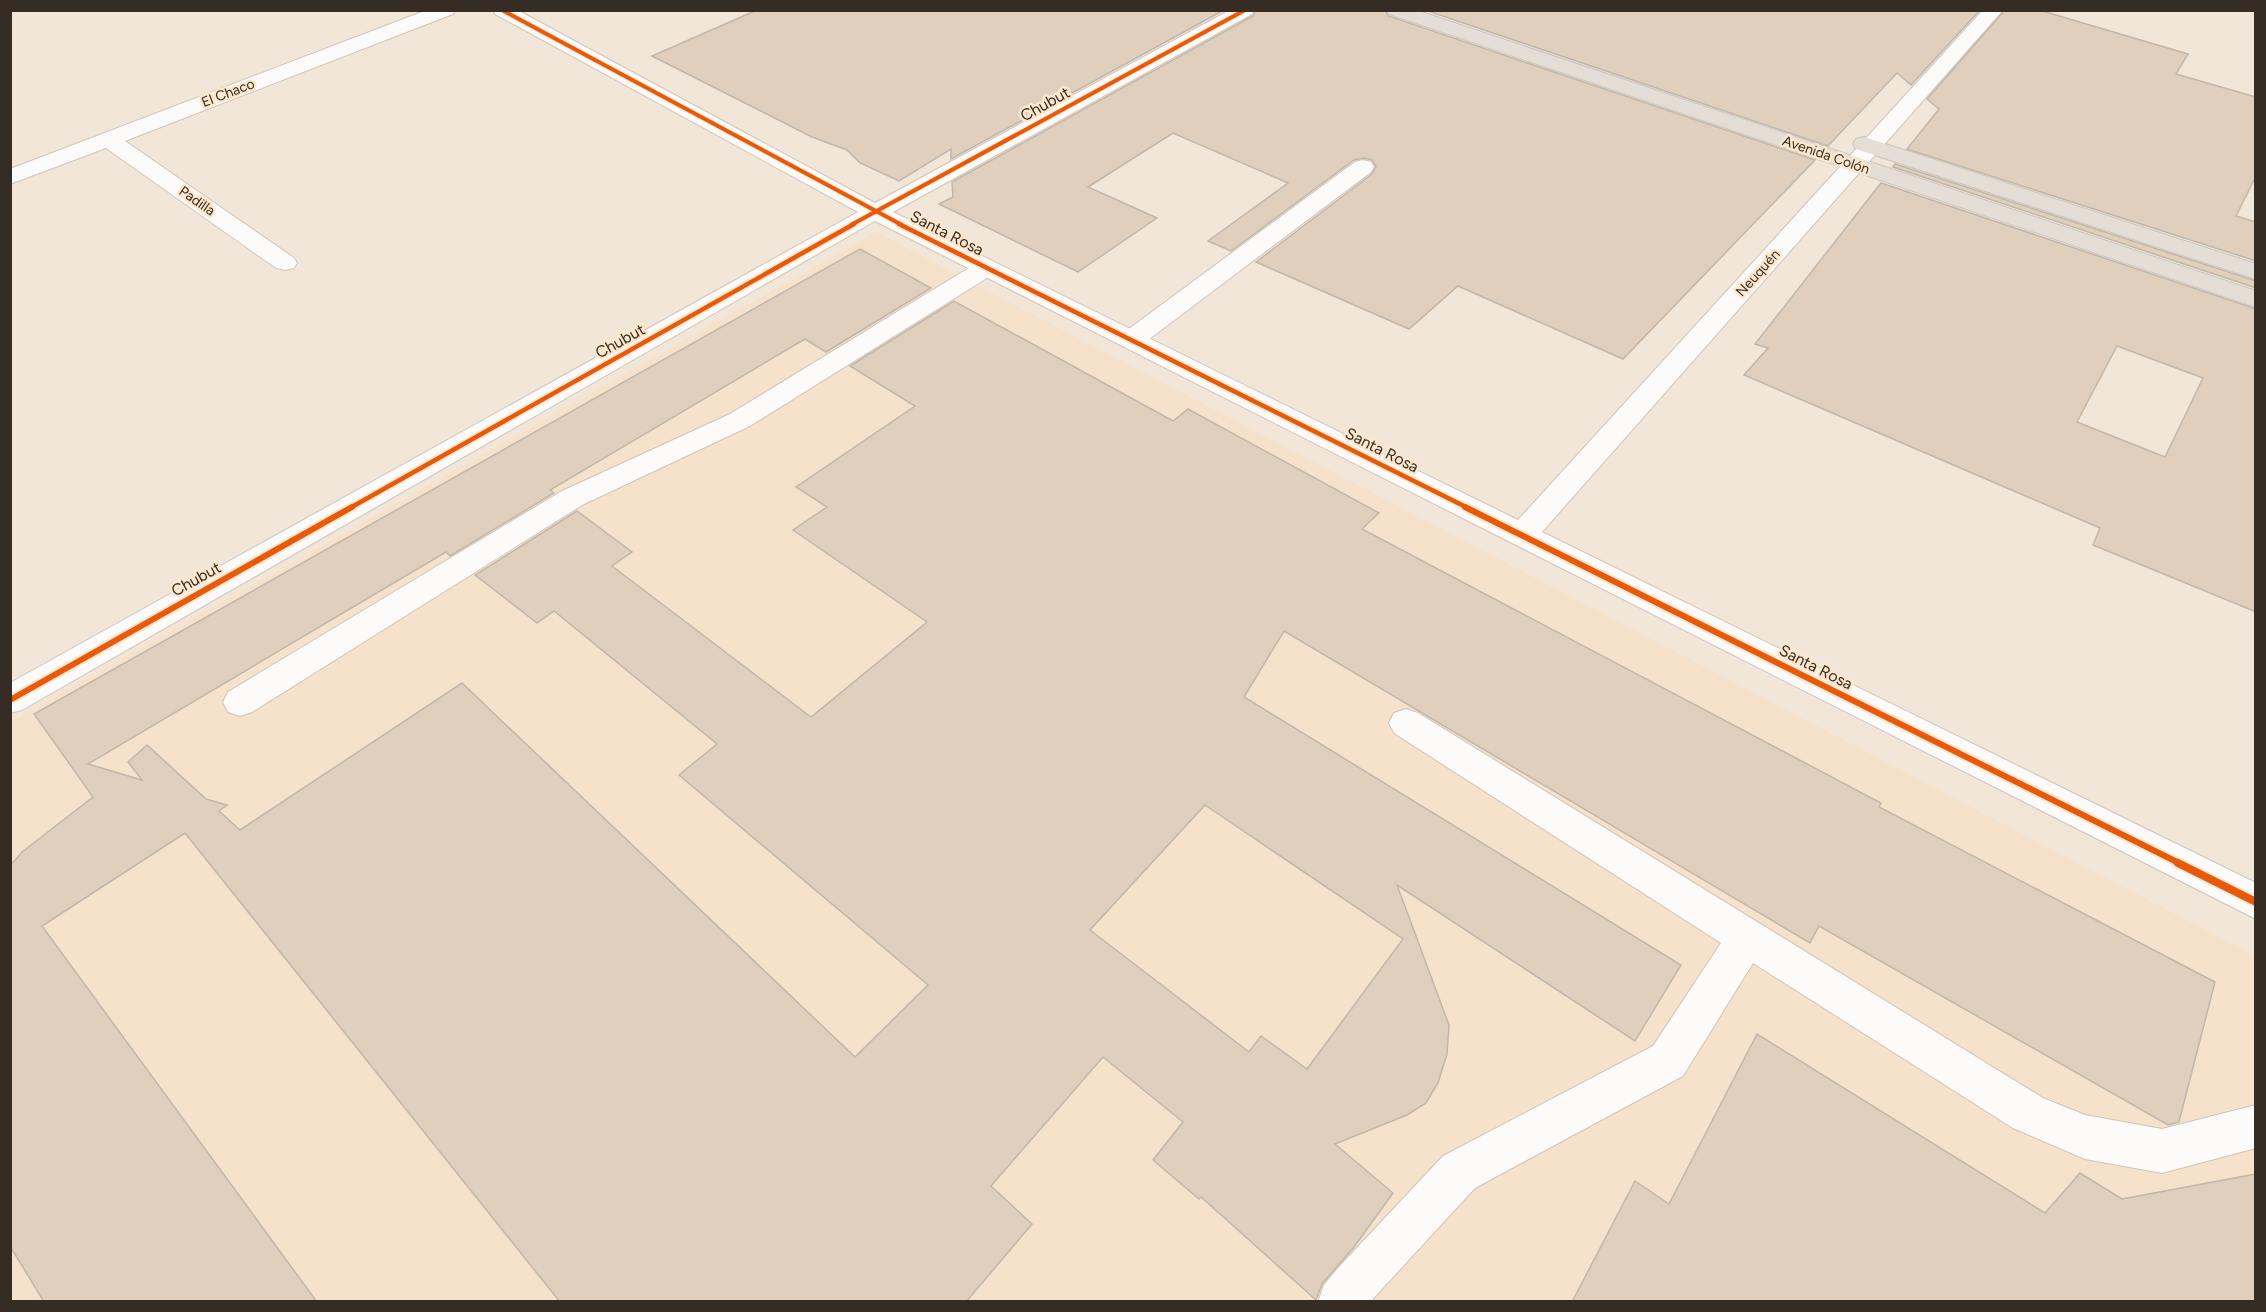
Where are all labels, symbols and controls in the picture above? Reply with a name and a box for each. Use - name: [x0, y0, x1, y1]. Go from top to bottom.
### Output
- street label: El Chaco: [199, 75, 257, 111]
- street label: Chubut: [1017, 83, 1073, 125]
- street label: Avenida Colón: [1780, 132, 1872, 178]
- street label: Padilla: [176, 183, 218, 219]
- street label: Santa Rosa: [907, 206, 987, 260]
- street label: Neuquén: [1732, 246, 1784, 300]
- street label: Chubut: [592, 320, 648, 362]
- street label: Santa Rosa: [1342, 423, 1422, 477]
- street label: Chubut: [168, 558, 224, 600]
- street label: Santa Rosa: [1776, 640, 1856, 694]

